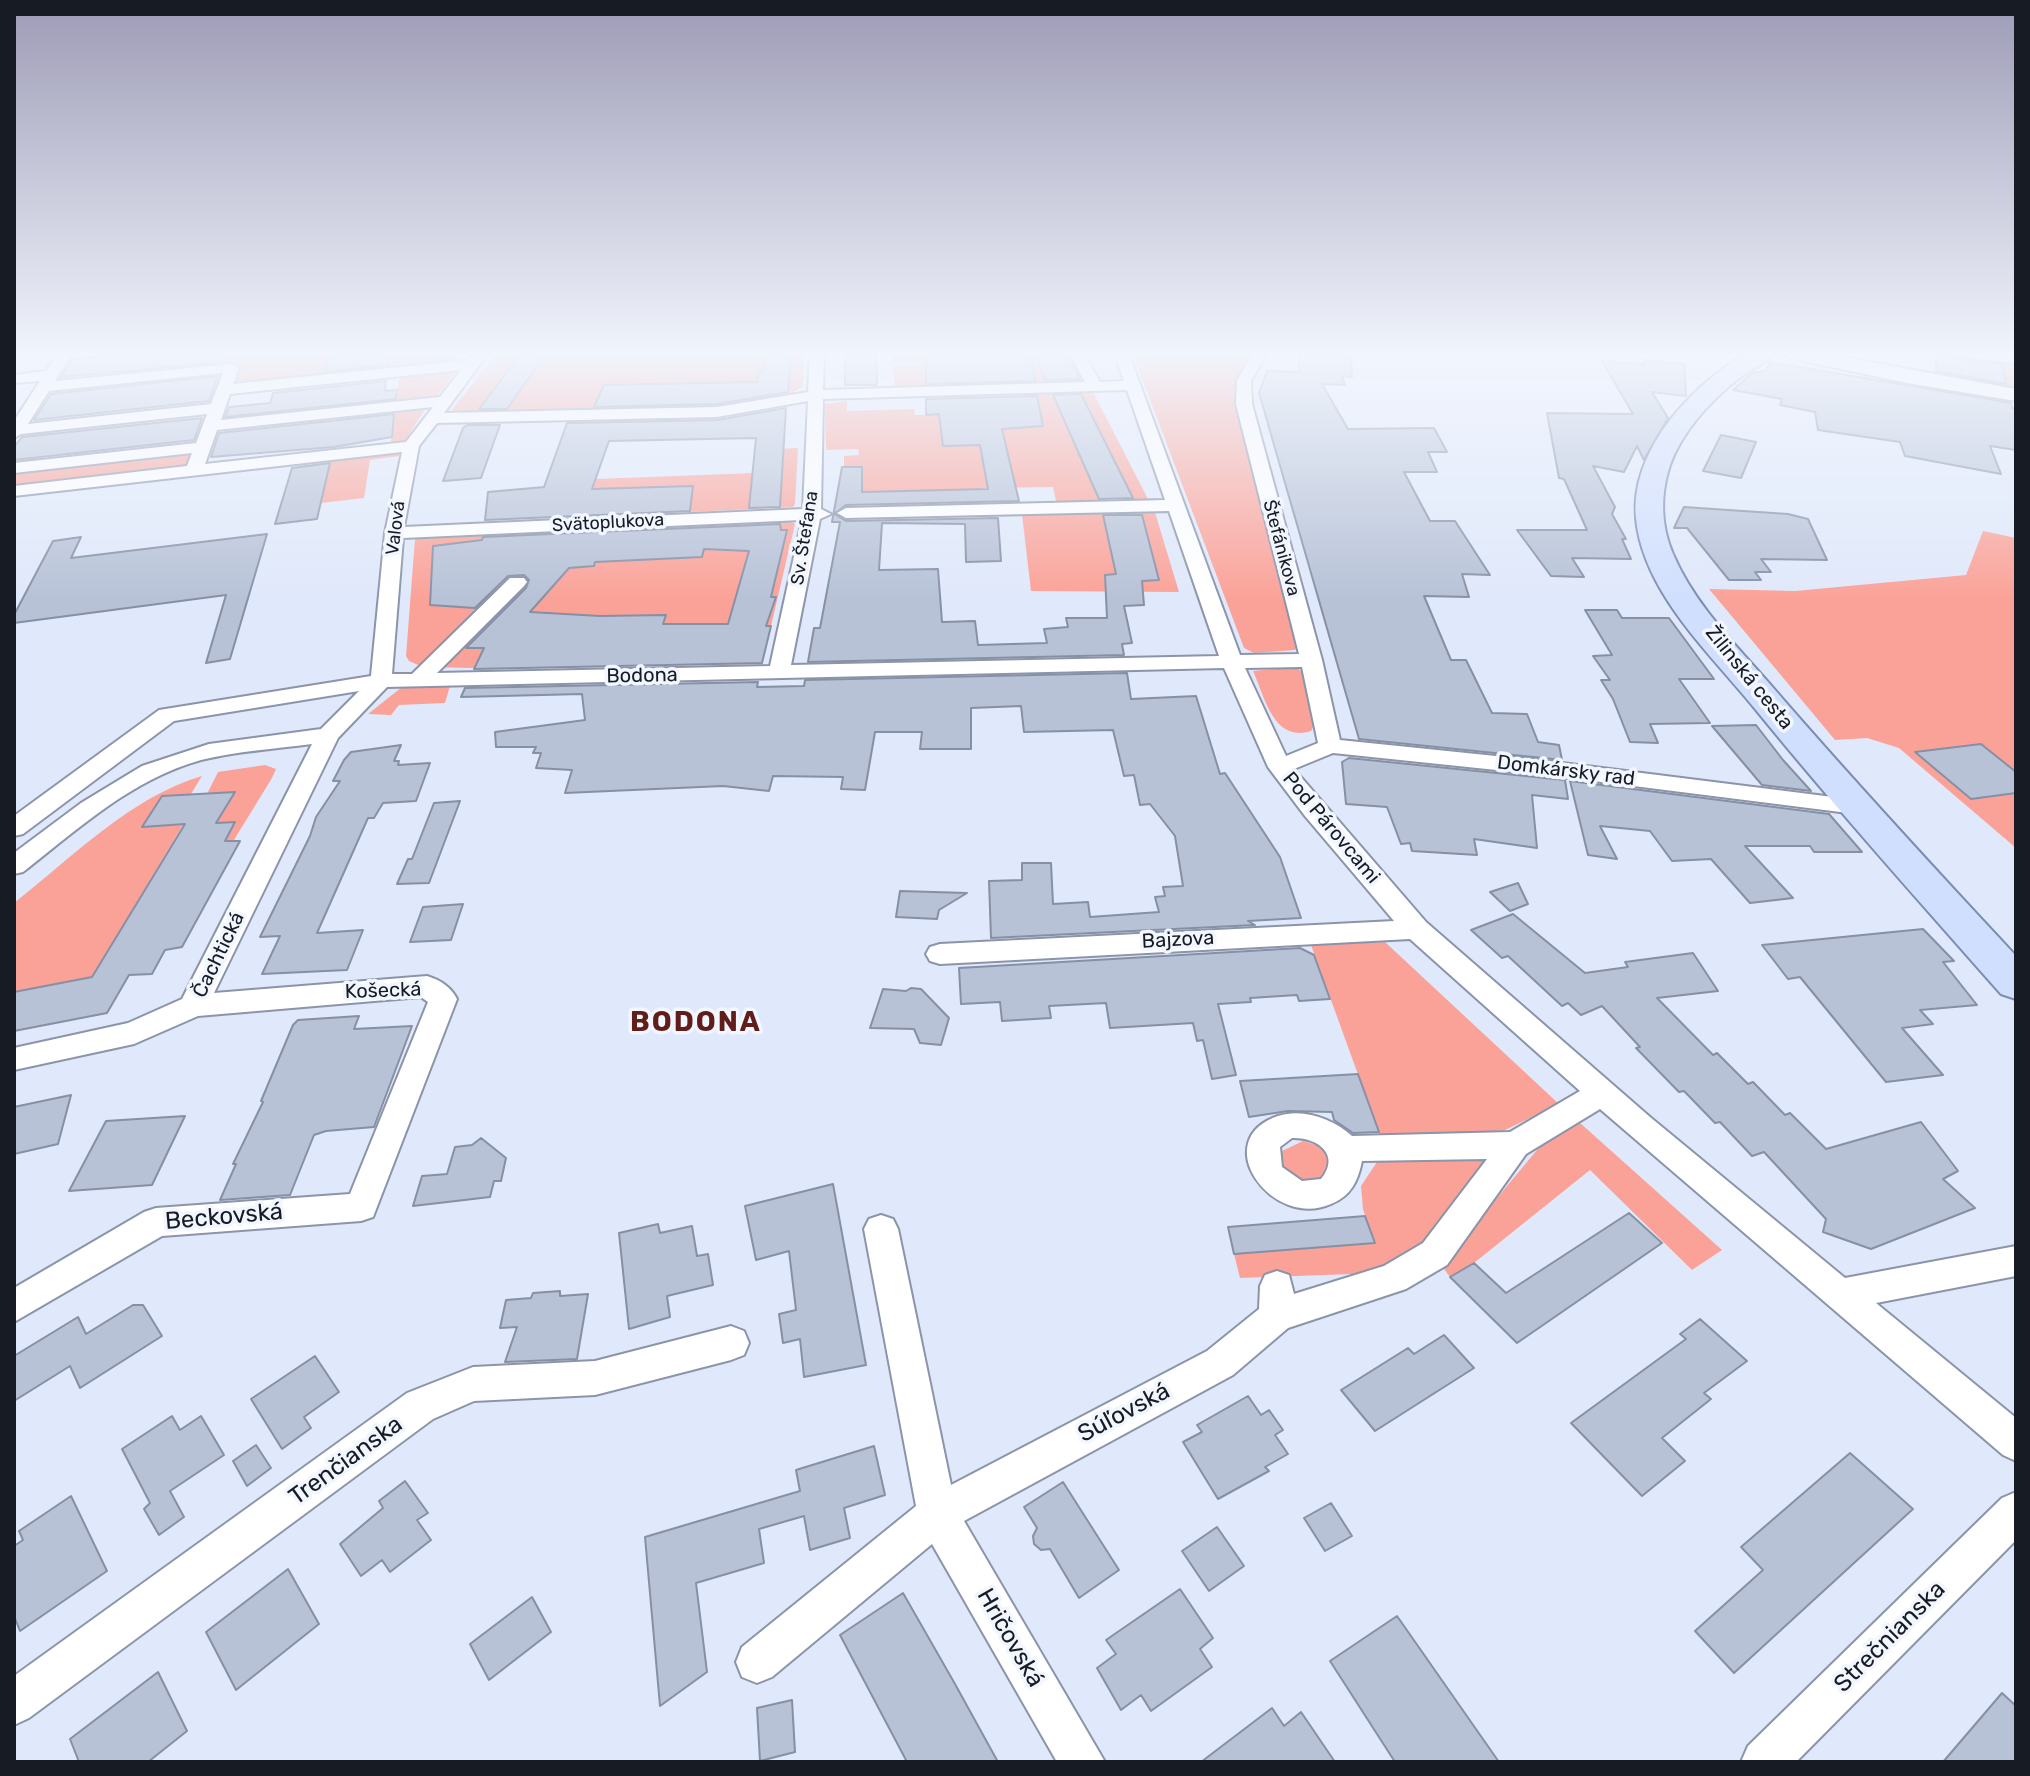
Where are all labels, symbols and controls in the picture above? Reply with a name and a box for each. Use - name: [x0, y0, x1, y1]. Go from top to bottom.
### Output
- street label: Sv. Štefana: [787, 489, 823, 587]
- street label: Štefánikova: [1258, 498, 1304, 598]
- street label: Valová: [382, 500, 410, 556]
- street label: Svätoplukova: [551, 509, 665, 537]
- street label: Žilinská cesta: [1700, 621, 1798, 735]
- street label: Bodona: [606, 663, 678, 689]
- street label: Domkársky rad: [1496, 751, 1636, 791]
- street label: Pod Párovcami: [1277, 767, 1385, 889]
- street label: Čachtická: [188, 908, 250, 1002]
- street label: Bajzova: [1141, 926, 1215, 954]
- street label: Košecká: [344, 978, 422, 1004]
- district label: BODONA: [630, 1006, 762, 1040]
- street label: Beckovská: [164, 1197, 284, 1237]
- street label: Súľovská: [1073, 1377, 1175, 1449]
- street label: Trenčianska: [284, 1410, 408, 1512]
- street label: Strečnianska: [1828, 1575, 1952, 1699]
- street label: Hričovská: [970, 1584, 1050, 1692]

